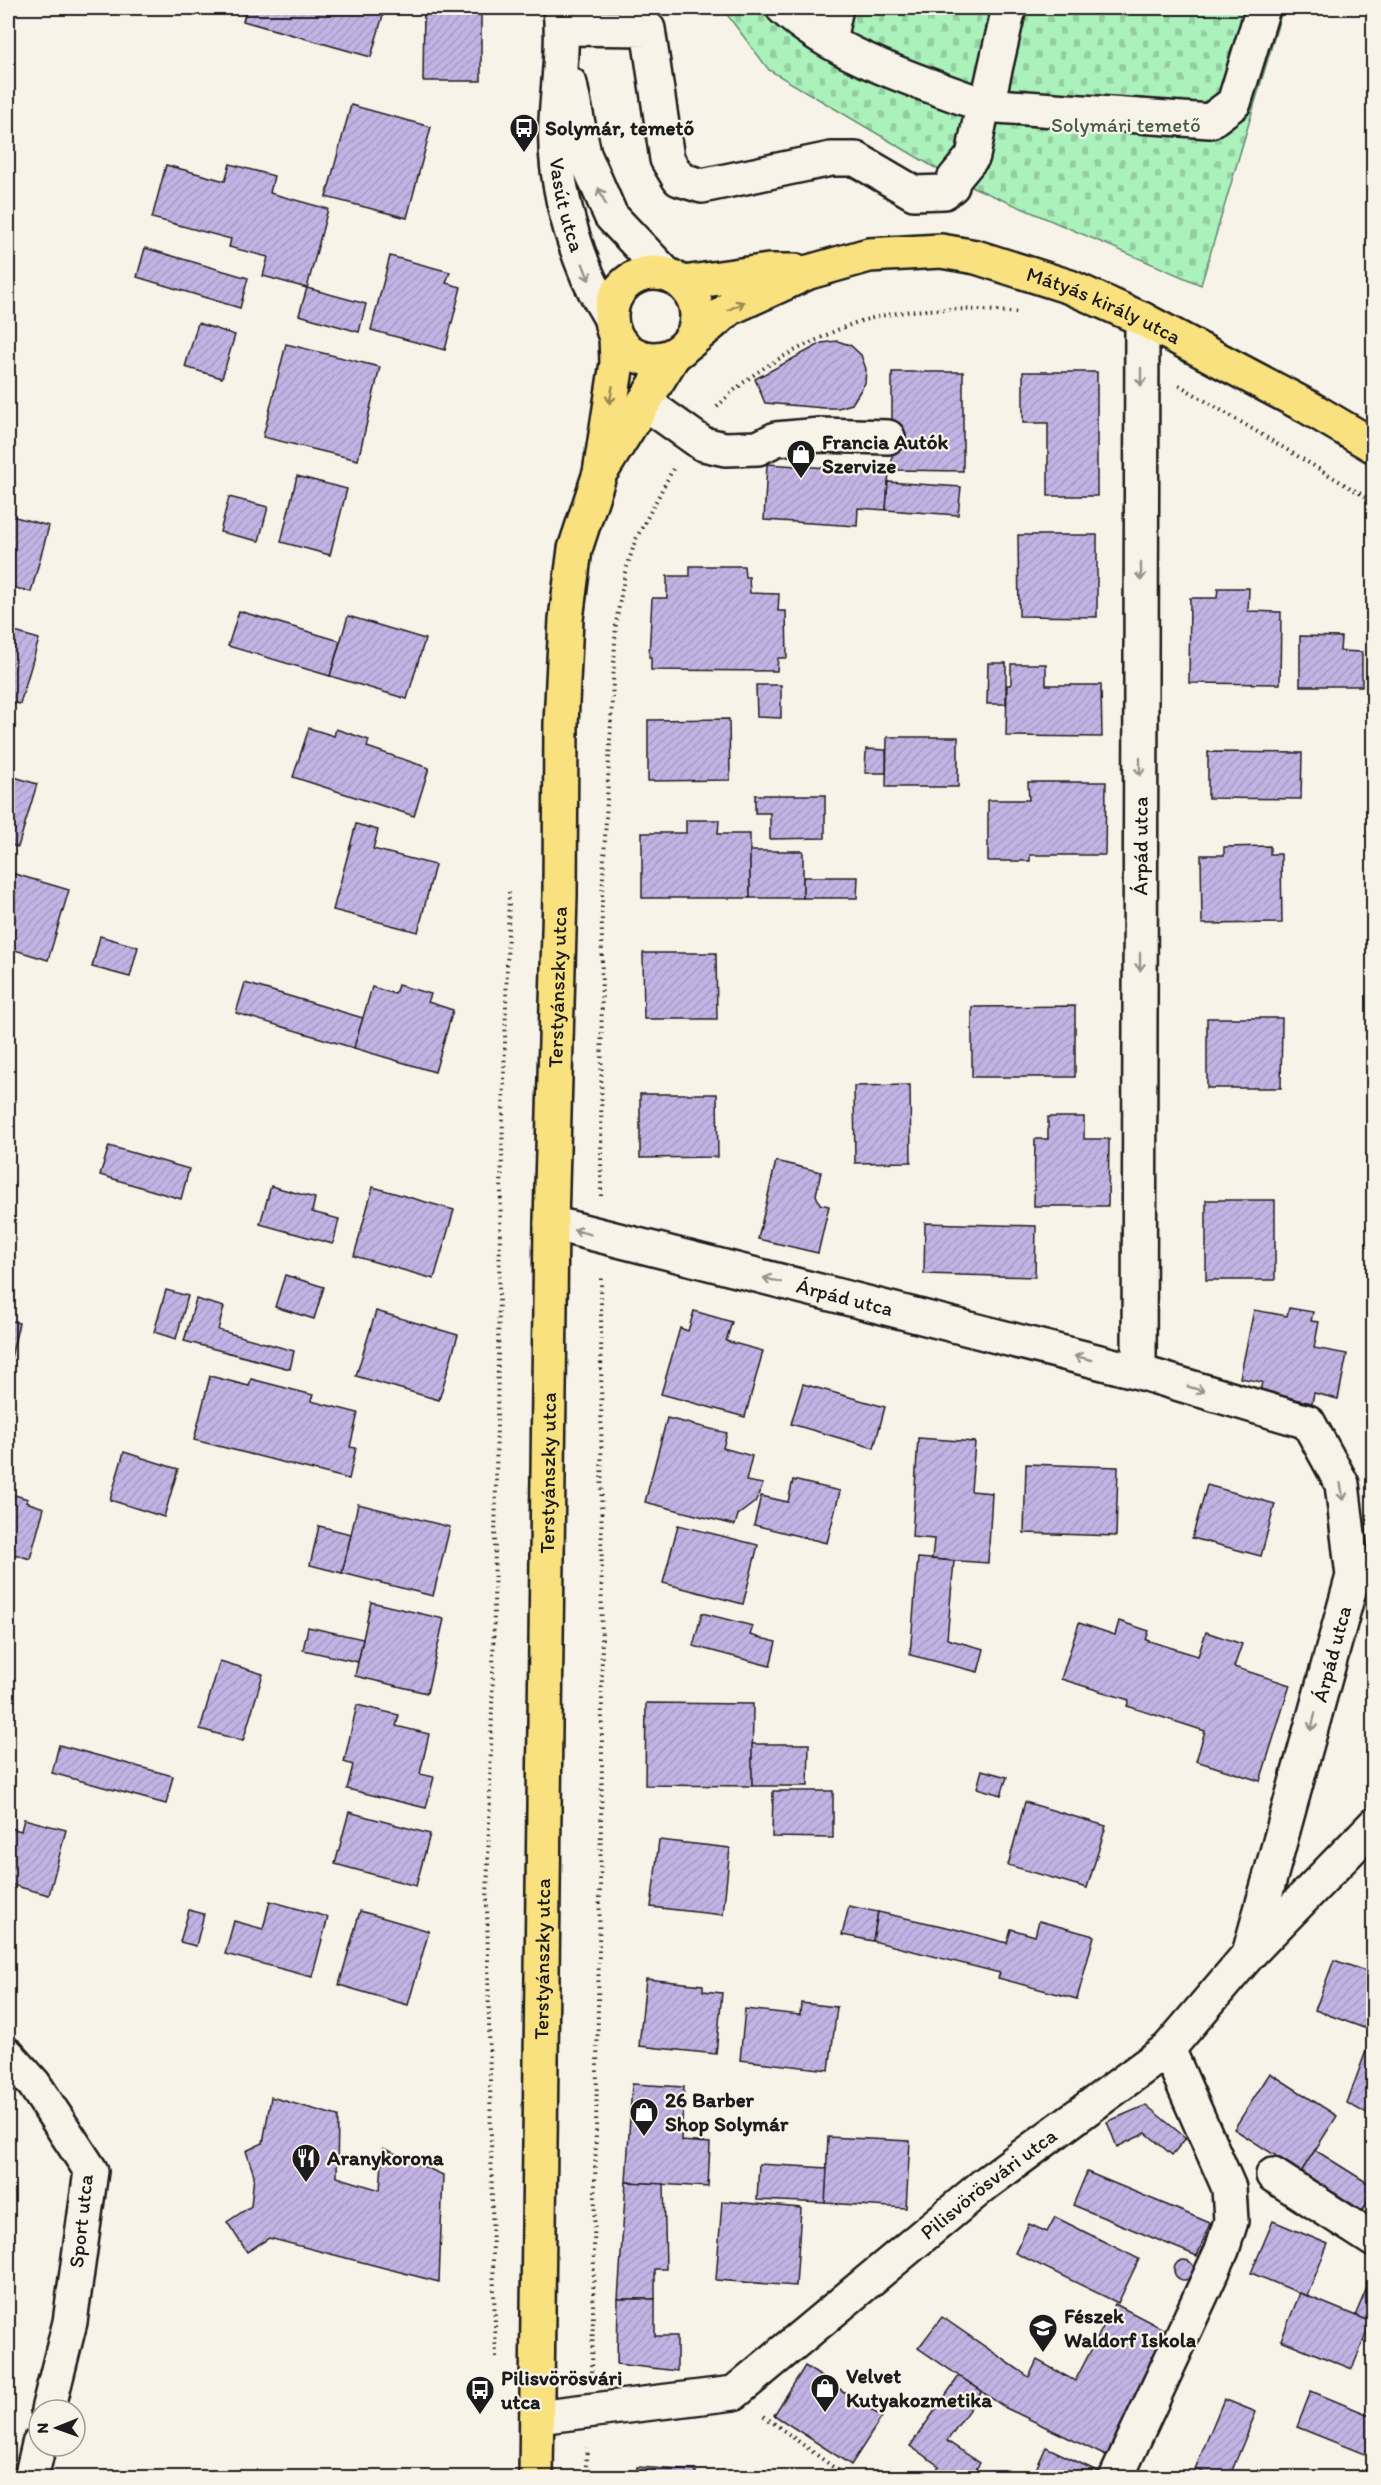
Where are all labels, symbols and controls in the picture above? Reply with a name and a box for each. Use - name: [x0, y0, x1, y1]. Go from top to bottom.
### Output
- bus stop icon: Solymár, temető: [508, 112, 540, 154]
- park label: Solymári temető: [1051, 112, 1201, 137]
- place label: Solymár, temető: [545, 115, 694, 141]
- street label: Vasút utca: [545, 156, 590, 255]
- one-way arrow: [596, 187, 608, 205]
- street label: Mátyás király utca: [1023, 261, 1186, 349]
- one-way arrow: [582, 262, 593, 281]
- one-way arrow: [727, 300, 745, 311]
- one-way arrow: [1135, 367, 1147, 387]
- one-way arrow: [605, 385, 616, 405]
- place label: Francia Autók Szervize: [822, 429, 948, 478]
- shop icon: Francia Autók Szervize: [785, 438, 817, 480]
- one-way arrow: [1135, 562, 1147, 582]
- one-way arrow: [1134, 757, 1146, 777]
- street label: Árpád utca: [1127, 797, 1153, 895]
- street label: Terstyánszky utca: [542, 906, 572, 1068]
- one-way arrow: [1134, 952, 1146, 972]
- one-way arrow: [573, 1225, 592, 1237]
- one-way arrow: [762, 1273, 781, 1285]
- street label: Árpád utca: [794, 1273, 896, 1321]
- one-way arrow: [1074, 1352, 1093, 1364]
- one-way arrow: [1186, 1384, 1205, 1395]
- street label: Terstyánszky utca: [534, 1392, 561, 1554]
- one-way arrow: [1337, 1481, 1348, 1501]
- street label: Árpád utca: [1307, 1603, 1356, 1705]
- one-way arrow: [1307, 1712, 1318, 1731]
- street label: Terstyánszky utca: [528, 1878, 555, 2040]
- place label: 26 Barber Shop Solymár: [665, 2087, 789, 2137]
- shop icon: 26 Barber Shop Solymár: [628, 2096, 660, 2138]
- street label: Pilisvörösvári utca: [915, 2122, 1061, 2245]
- restaurant icon: Aranykorona: [290, 2142, 322, 2184]
- place label: Aranykorona: [326, 2145, 445, 2171]
- street label: Sport utca: [63, 2173, 98, 2269]
- place label: Fészek Waldorf Iskola: [1064, 2303, 1197, 2352]
- school or university icon: Fészek Waldorf Iskola: [1027, 2312, 1059, 2354]
- place label: Velvet Kutyakozmetika: [846, 2363, 993, 2413]
- place label: Pilisvörösvári utca: [500, 2365, 622, 2414]
- shop icon: Velvet Kutyakozmetika: [809, 2372, 841, 2414]
- bus stop icon: Pilisvörösvári utca: [464, 2374, 496, 2416]
- north arrow: [27, 2398, 87, 2458]
- text: N: [33, 2423, 52, 2434]

